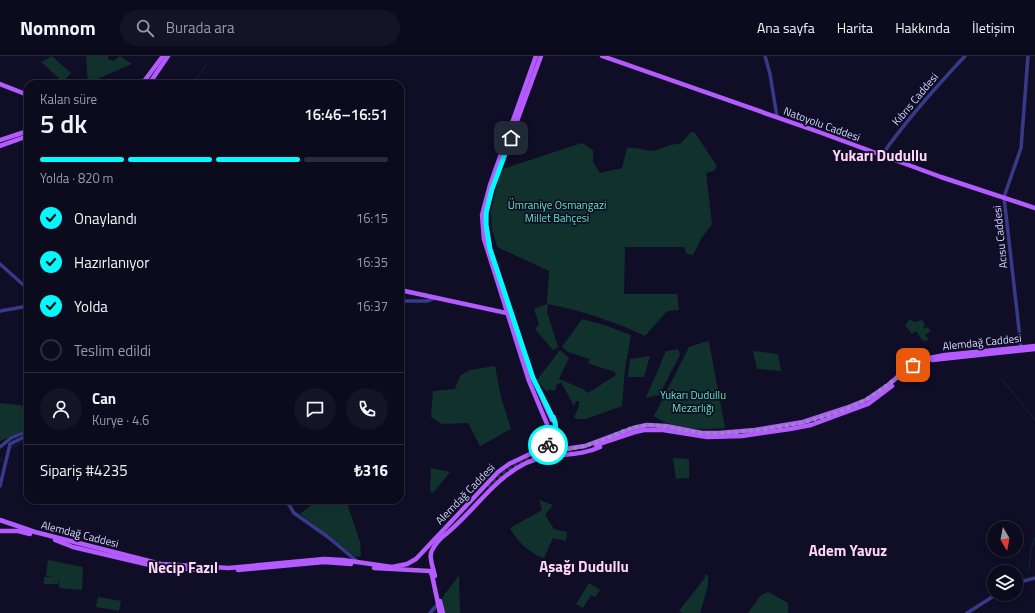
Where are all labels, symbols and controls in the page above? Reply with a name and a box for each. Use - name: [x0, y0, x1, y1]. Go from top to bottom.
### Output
- search box: [120, 10, 400, 46]
- text: Nomnom: [20, 13, 96, 42]
- text: Burada ara: [166, 16, 235, 39]
- icon: search: [134, 17, 156, 39]
- text: Ana sayfa: [757, 17, 815, 38]
- text: Harita: [837, 17, 873, 38]
- text: Hakkında: [895, 17, 950, 38]
- text: İletişim: [972, 17, 1015, 38]
- street label: Kıbrıs Caddesi: [888, 69, 942, 129]
- text: Kalan süre: [40, 89, 97, 109]
- text: 16:46–16:51: [304, 103, 388, 126]
- street label: Natoyolu Caddesi: [781, 103, 863, 145]
- text: 5 dk: [40, 104, 87, 143]
- pin: [494, 121, 528, 155]
- icon: home: [500, 127, 522, 149]
- district label: Yukarı Dudullu: [833, 144, 927, 167]
- text: Yolda · 820 m: [40, 168, 113, 188]
- park label: Ümraniye Osmangazi Millet Bahçesi: [508, 197, 606, 226]
- street label: Acısu Caddesi: [989, 205, 1011, 269]
- icon: check: [40, 207, 62, 229]
- text: Onaylandı: [74, 207, 137, 230]
- text: 16:15: [356, 208, 388, 228]
- icon: check: [40, 251, 62, 273]
- text: Hazırlanıyor: [74, 251, 149, 274]
- text: 16:35: [356, 252, 388, 272]
- icon: check: [40, 295, 62, 317]
- text: Yolda: [74, 295, 108, 318]
- text: 16:37: [356, 296, 388, 316]
- street label: Alemdağ Caddesi: [942, 330, 1022, 354]
- text: Teslim edildi: [74, 339, 151, 362]
- pin: [896, 348, 930, 382]
- icon: bag: [902, 354, 924, 376]
- text: Can: [92, 387, 116, 410]
- park label: Yukarı Dudullu Mezarlığı: [660, 387, 726, 416]
- button: person: [40, 388, 82, 430]
- button: chat: [294, 388, 336, 430]
- button: phone: [346, 388, 388, 430]
- text: Kurye · 4.6: [92, 410, 149, 430]
- courier: [528, 425, 568, 465]
- icon: bike: [537, 434, 559, 456]
- text: Sipariş #4235: [40, 459, 128, 482]
- text: ₺316: [354, 459, 388, 482]
- street label: Alemdağ Caddesi: [432, 460, 498, 528]
- street label: Alemdağ Caddesi: [40, 517, 120, 551]
- north arrow: [987, 521, 1023, 557]
- map controls: [987, 521, 1023, 601]
- district label: Adem Yavuz: [809, 539, 887, 562]
- district label: Aşağı Dudullu: [539, 555, 629, 578]
- district label: Necip Fazıl: [148, 556, 218, 579]
- button: layers: [987, 565, 1023, 601]

